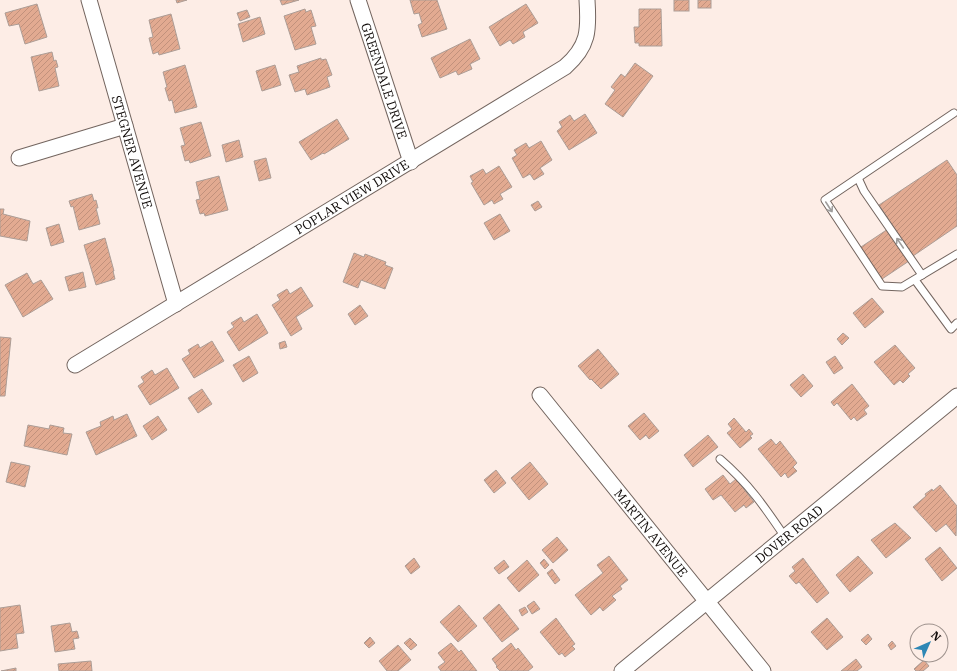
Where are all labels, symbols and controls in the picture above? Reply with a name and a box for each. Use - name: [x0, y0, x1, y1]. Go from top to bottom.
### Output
- street label: GREENDALE DRIVE: [358, 21, 411, 141]
- street label: STEGNER AVENUE: [108, 93, 157, 211]
- street label: POPLAR VIEW DRIVE: [292, 155, 412, 238]
- one-way arrow: [825, 201, 833, 212]
- one-way arrow: [896, 238, 904, 249]
- street label: MARTIN AVENUE: [611, 485, 692, 580]
- street label: DOVER ROAD: [752, 501, 826, 567]
- north arrow: [909, 623, 949, 663]
- text: N: [928, 628, 944, 644]

